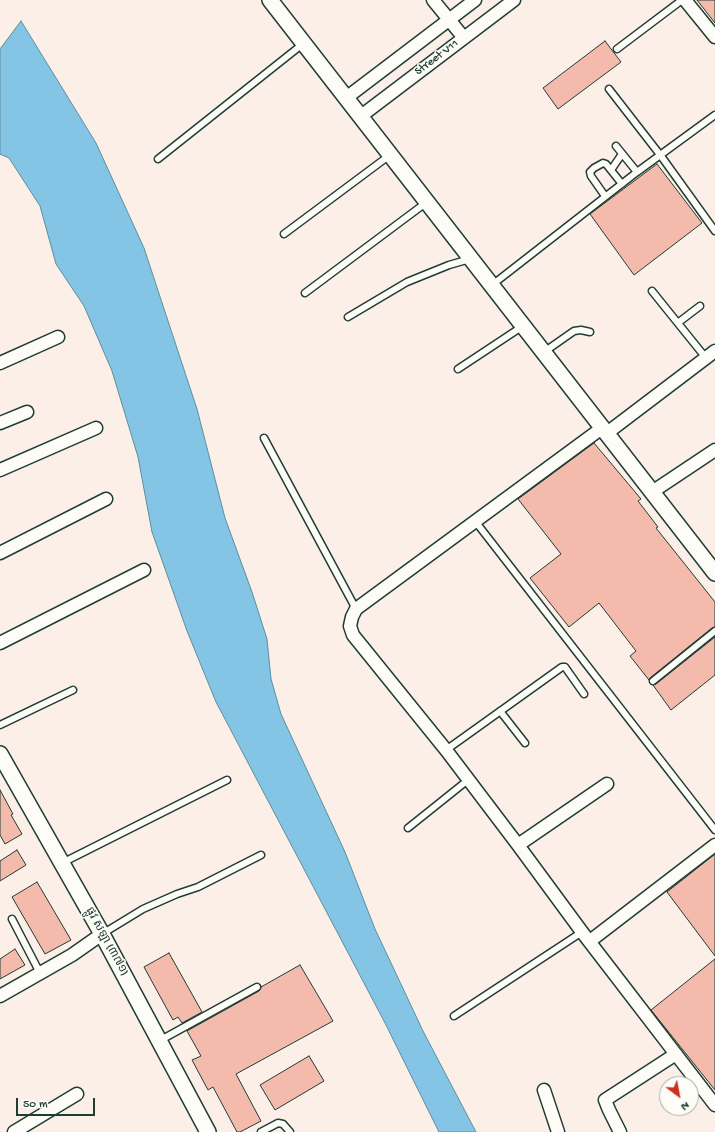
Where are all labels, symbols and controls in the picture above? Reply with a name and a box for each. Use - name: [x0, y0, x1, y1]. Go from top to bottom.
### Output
- street label: Street V11: [412, 37, 462, 79]
- street label: ផ្លូវ សឡា (៣៧១): [81, 905, 131, 979]
- north arrow: [659, 1076, 699, 1116]
- scale bar: [18, 1090, 97, 1116]
- text: 50 m: [23, 1098, 48, 1112]
- text: N: [679, 1098, 691, 1112]

